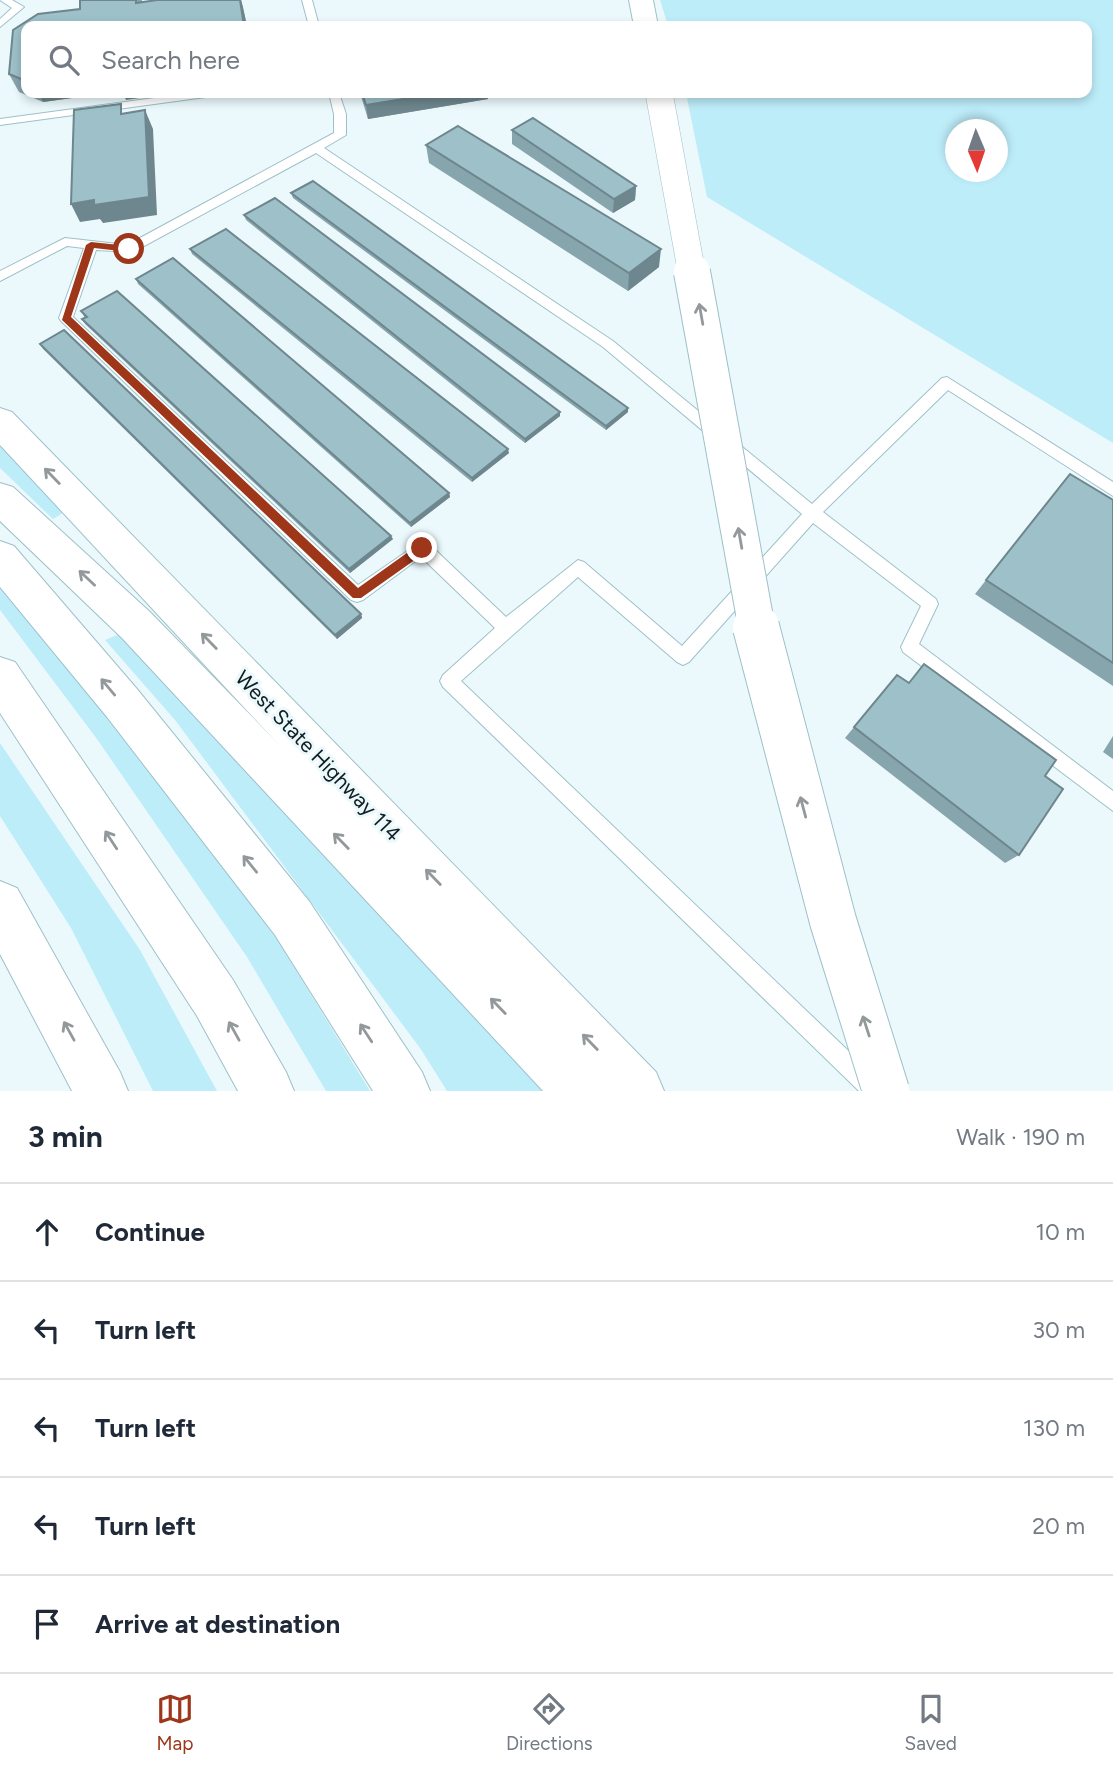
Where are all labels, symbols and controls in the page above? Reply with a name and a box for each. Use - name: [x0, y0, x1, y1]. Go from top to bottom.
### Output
- search box: [21, 21, 1092, 98]
- icon: search: [45, 41, 83, 79]
- text: Search here: [101, 44, 240, 76]
- north arrow: [945, 119, 1008, 182]
- route start: [113, 233, 144, 264]
- one-way arrow: [693, 303, 707, 326]
- one-way arrow: [43, 468, 60, 485]
- one-way arrow: [733, 527, 747, 550]
- route end: [406, 532, 437, 563]
- one-way arrow: [78, 570, 95, 587]
- one-way arrow: [200, 633, 217, 650]
- street label: West State Highway 114: [230, 665, 406, 846]
- one-way arrow: [100, 678, 116, 696]
- one-way arrow: [796, 797, 809, 819]
- one-way arrow: [104, 831, 118, 850]
- one-way arrow: [333, 833, 350, 850]
- one-way arrow: [242, 856, 257, 874]
- one-way arrow: [425, 868, 441, 886]
- one-way arrow: [490, 998, 507, 1015]
- one-way arrow: [858, 1015, 871, 1037]
- one-way arrow: [62, 1021, 76, 1041]
- one-way arrow: [227, 1022, 241, 1042]
- one-way arrow: [359, 1024, 373, 1044]
- one-way arrow: [581, 1033, 598, 1050]
- text: 3 min: [28, 1118, 103, 1155]
- text: Walk · 190 m: [956, 1123, 1085, 1151]
- icon: ahead: [28, 1213, 66, 1251]
- text: Continue: [95, 1216, 205, 1248]
- text: 10 m: [1036, 1218, 1085, 1246]
- icon: left: [28, 1311, 66, 1349]
- text: Turn left: [95, 1314, 196, 1346]
- text: 30 m: [1032, 1316, 1085, 1344]
- icon: left: [28, 1409, 66, 1447]
- text: Turn left: [95, 1412, 196, 1444]
- text: 130 m: [1023, 1414, 1085, 1442]
- icon: left: [28, 1507, 66, 1545]
- text: Turn left: [95, 1510, 196, 1542]
- text: 20 m: [1032, 1512, 1085, 1540]
- icon: arrive: [28, 1605, 66, 1643]
- text: Arrive at destination: [95, 1608, 340, 1640]
- tab: Map: [156, 1690, 194, 1755]
- tab: Directions: [506, 1690, 593, 1755]
- tab: Saved: [905, 1690, 957, 1755]

